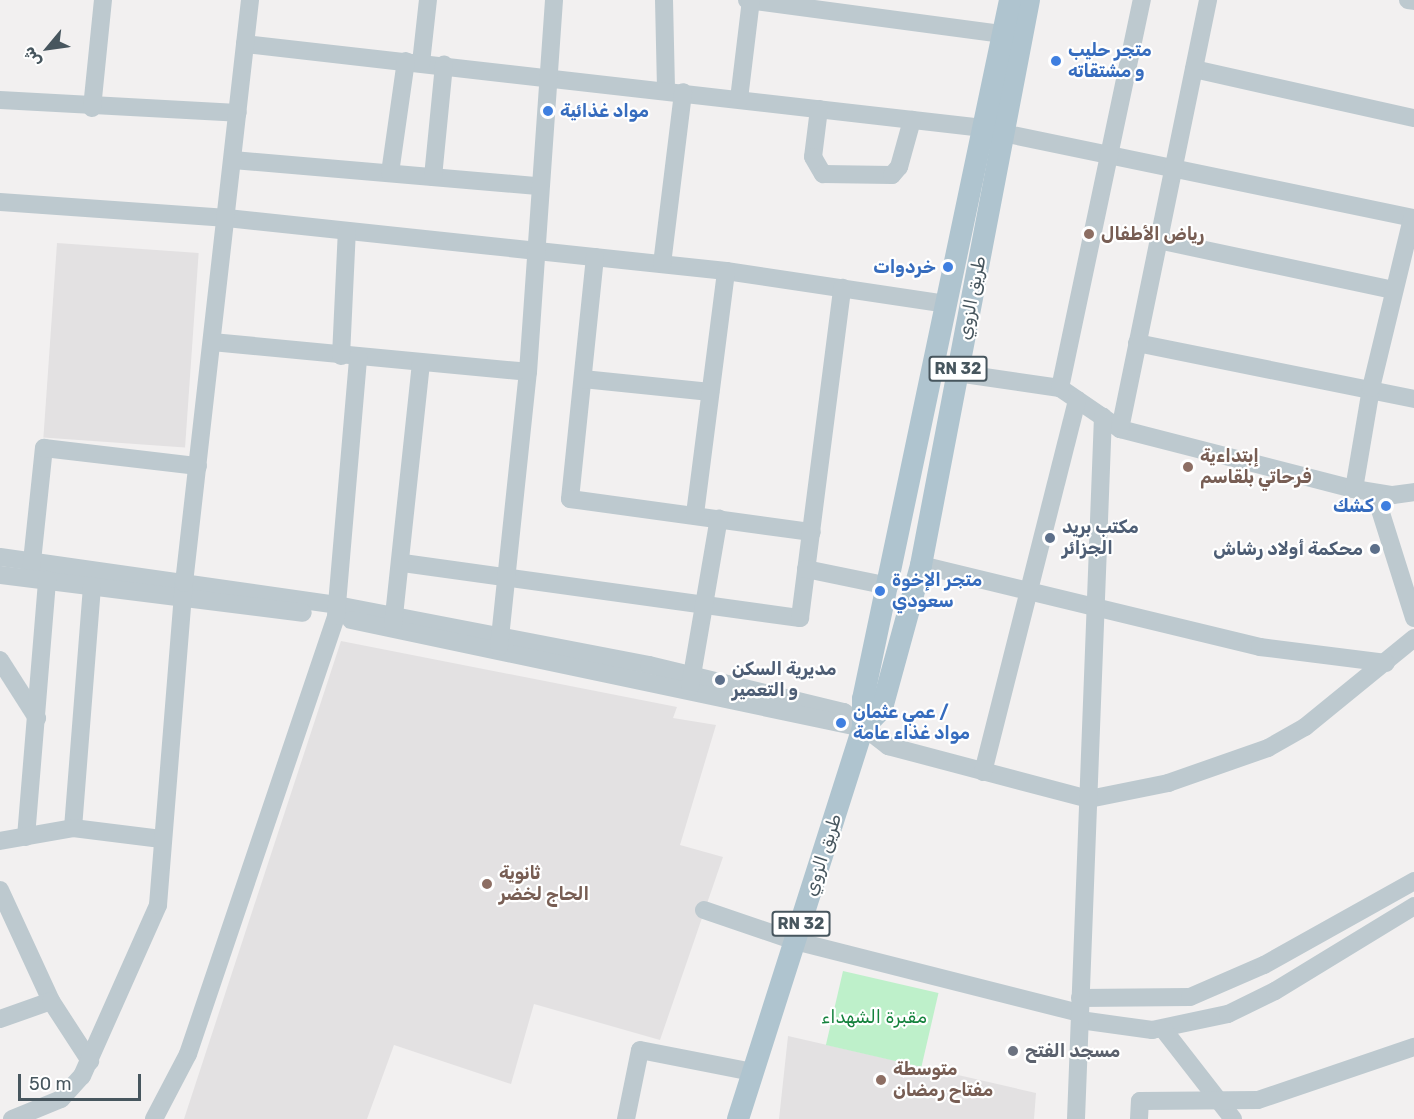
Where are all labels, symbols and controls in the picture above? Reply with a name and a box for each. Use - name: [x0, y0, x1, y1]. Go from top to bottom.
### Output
- north arrow: [18, 18, 78, 78]
- place label: متجر حليب و مشتقاته: [1068, 40, 1152, 82]
- text: ش: [19, 43, 45, 70]
- marker: متجر حليب و مشتقاته: [1049, 54, 1063, 68]
- place label: مواد غذائية: [560, 100, 649, 122]
- marker: مواد غذائية: [541, 104, 555, 118]
- place label: رياض الأطفال: [1101, 223, 1204, 245]
- marker: رياض الأطفال: [1082, 227, 1096, 241]
- street label: طريق الزوي: [953, 254, 991, 342]
- place label: خردوات: [873, 256, 936, 278]
- marker: خردوات: [941, 260, 955, 274]
- road number: RN 32: [928, 356, 988, 382]
- place label: إبتداءية فرحاتي بلقاسم: [1200, 446, 1311, 488]
- marker: إبتداءية فرحاتي بلقاسم: [1181, 460, 1195, 474]
- place label: كشك: [1333, 495, 1374, 517]
- marker: كشك: [1379, 499, 1393, 513]
- place label: مكتب بريد الجزائر: [1062, 517, 1139, 560]
- marker: مكتب بريد الجزائر: [1043, 531, 1057, 545]
- place label: محكمة أولاد رشاش: [1213, 538, 1363, 560]
- marker: محكمة أولاد رشاش: [1368, 542, 1382, 556]
- place label: متجر الإخوة سعودي: [892, 570, 982, 612]
- marker: متجر الإخوة سعودي: [873, 584, 887, 598]
- place label: مديرية السكن و التعمير: [732, 659, 836, 702]
- marker: مديرية السكن و التعمير: [713, 673, 727, 687]
- place label: عمي عثمان / مواد غذاء عامة: [853, 702, 970, 744]
- marker: عمي عثمان / مواد غذاء عامة: [834, 716, 848, 730]
- street label: طريق الزوي: [800, 811, 846, 899]
- place label: ثانوية الحاج لخضر: [499, 863, 589, 906]
- marker: ثانوية الحاج لخضر: [480, 877, 494, 891]
- road number: RN 32: [771, 911, 831, 937]
- park label: مقبرة الشهداء: [821, 1006, 927, 1028]
- place label: مسجد الفتح: [1025, 1040, 1120, 1062]
- marker: مسجد الفتح: [1006, 1044, 1020, 1058]
- place label: متوسطة مفتاح رمضان: [893, 1059, 993, 1102]
- scale bar: [21, 1062, 144, 1100]
- text: 50 m: [29, 1073, 72, 1095]
- marker: متوسطة مفتاح رمضان: [874, 1073, 888, 1087]

